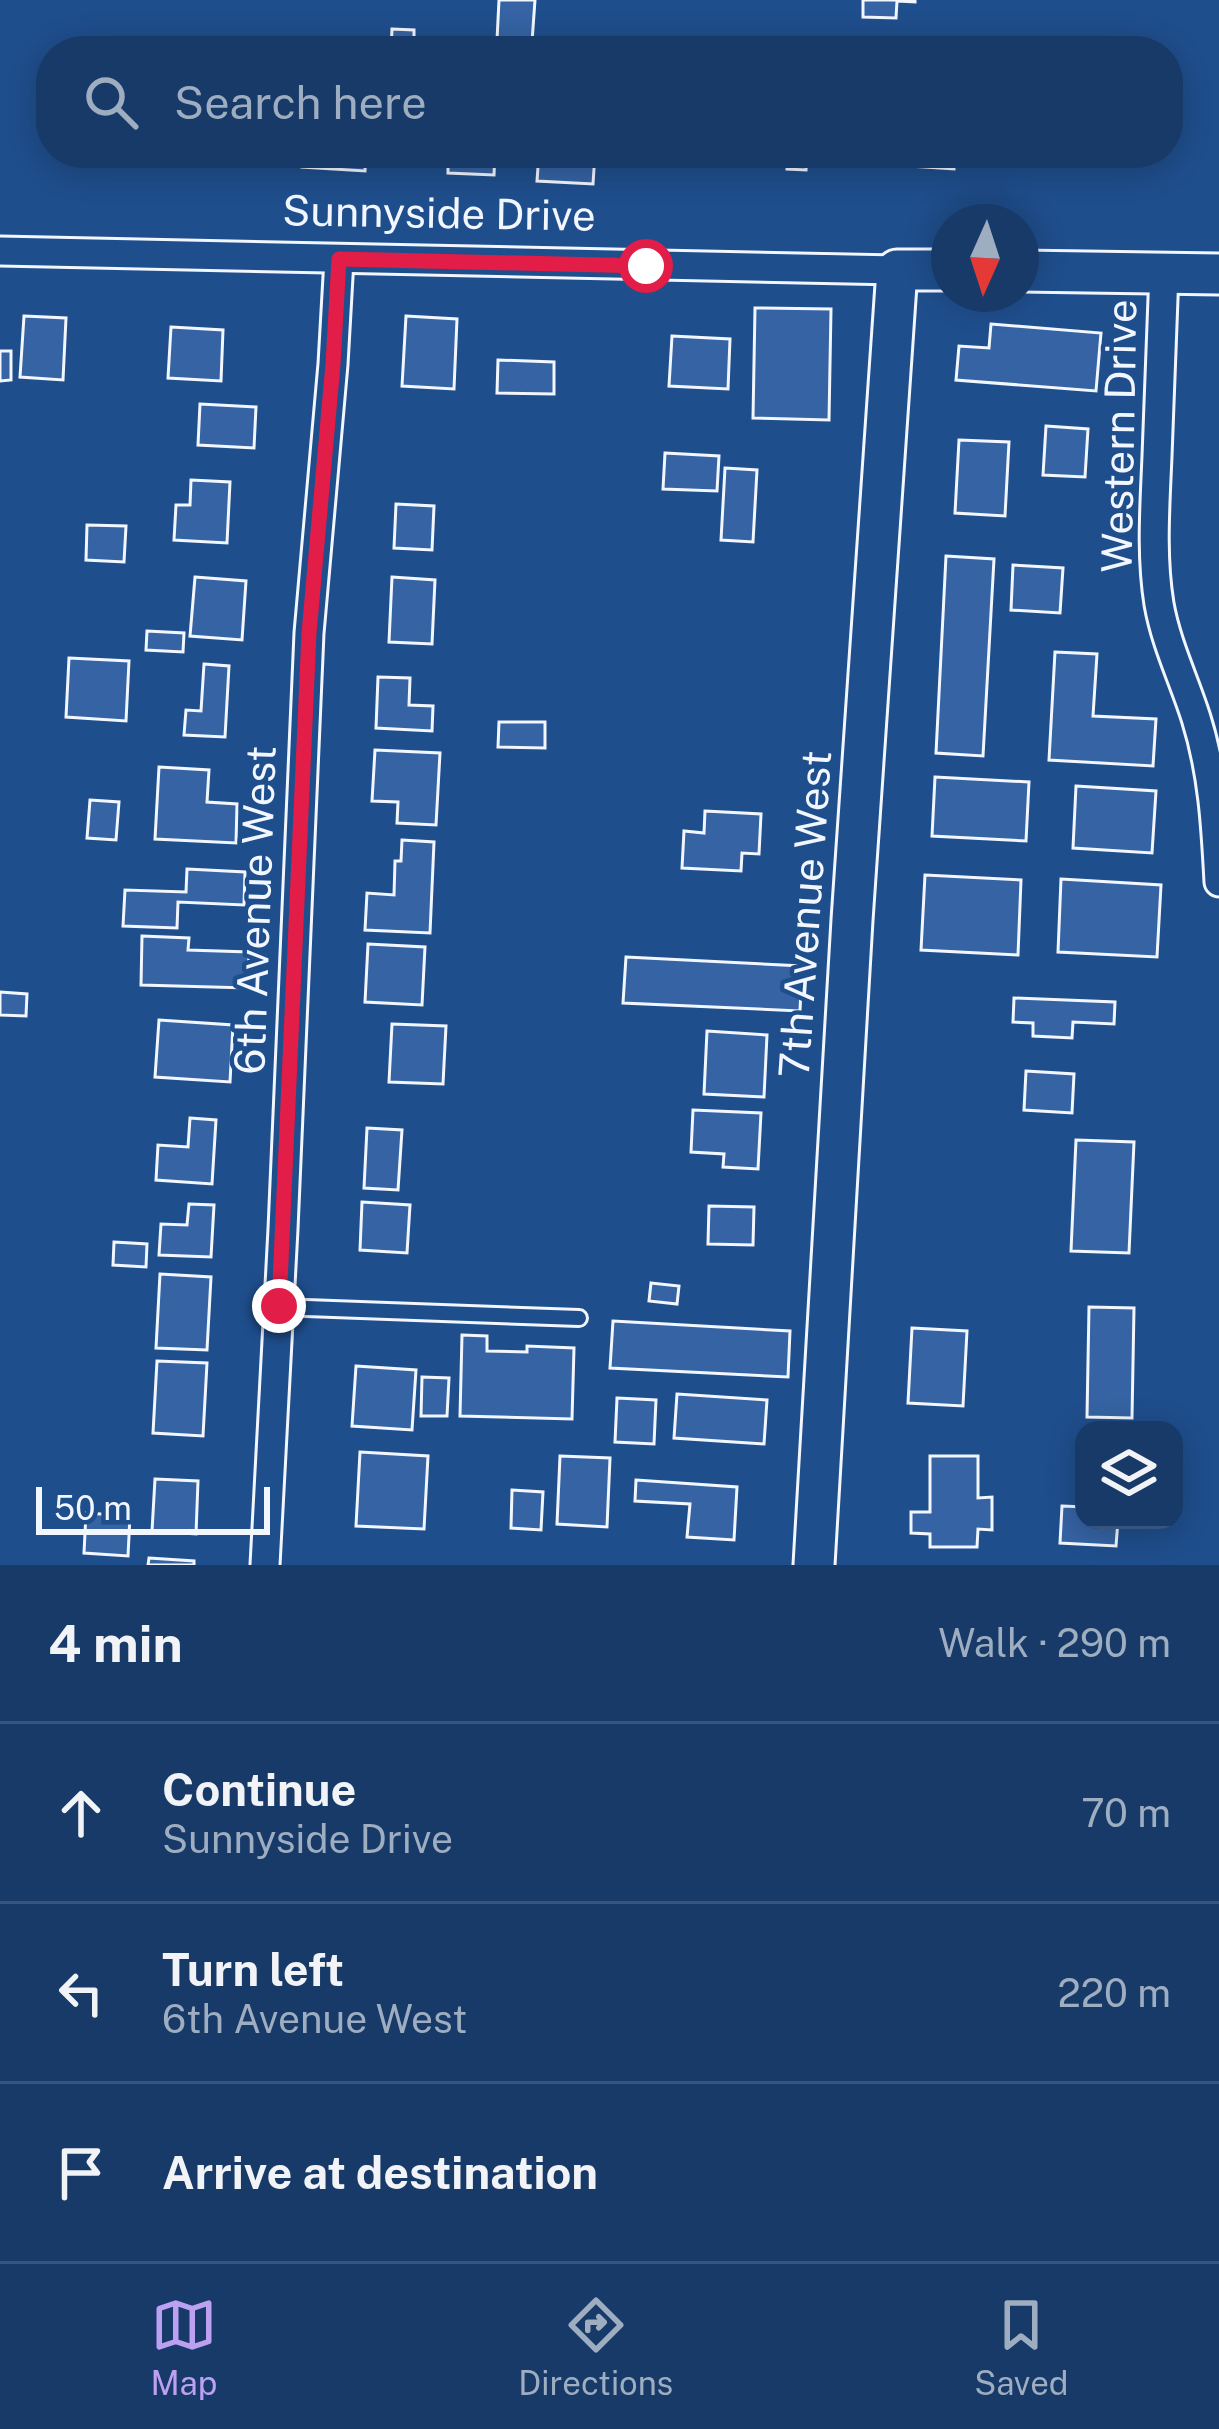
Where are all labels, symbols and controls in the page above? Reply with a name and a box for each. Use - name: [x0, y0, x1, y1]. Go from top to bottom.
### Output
- search box: [36, 36, 1183, 168]
- icon: search: [78, 69, 144, 135]
- text: Search here: [174, 76, 427, 129]
- street label: Sunnyside Drive: [282, 185, 596, 240]
- north arrow: [931, 204, 1039, 312]
- route start: [619, 239, 673, 293]
- street label: Western Drive: [1092, 299, 1145, 573]
- street label: 6th Avenue West: [224, 745, 285, 1075]
- street label: 7th Avenue West: [769, 749, 840, 1079]
- route end: [252, 1279, 306, 1333]
- map controls: [1075, 1421, 1183, 1529]
- button: layers: [1075, 1421, 1183, 1529]
- scale bar: [36, 1481, 270, 1534]
- text: 50 m: [54, 1489, 132, 1527]
- text: 4 min: [48, 1614, 183, 1673]
- text: Walk · 290 m: [938, 1620, 1171, 1666]
- text: Continue: [162, 1763, 356, 1816]
- icon: ahead: [48, 1780, 114, 1846]
- text: 70 m: [1081, 1790, 1171, 1836]
- text: Sunnyside Drive: [162, 1816, 453, 1862]
- text: Turn left: [162, 1943, 344, 1996]
- icon: left: [48, 1960, 114, 2026]
- text: 220 m: [1057, 1970, 1171, 2016]
- text: 6th Avenue West: [162, 1996, 468, 2042]
- icon: arrive: [48, 2140, 114, 2206]
- text: Arrive at destination: [162, 2146, 598, 2199]
- tab: Map: [150, 2292, 217, 2402]
- tab: Directions: [518, 2292, 673, 2402]
- tab: Saved: [974, 2292, 1069, 2402]

